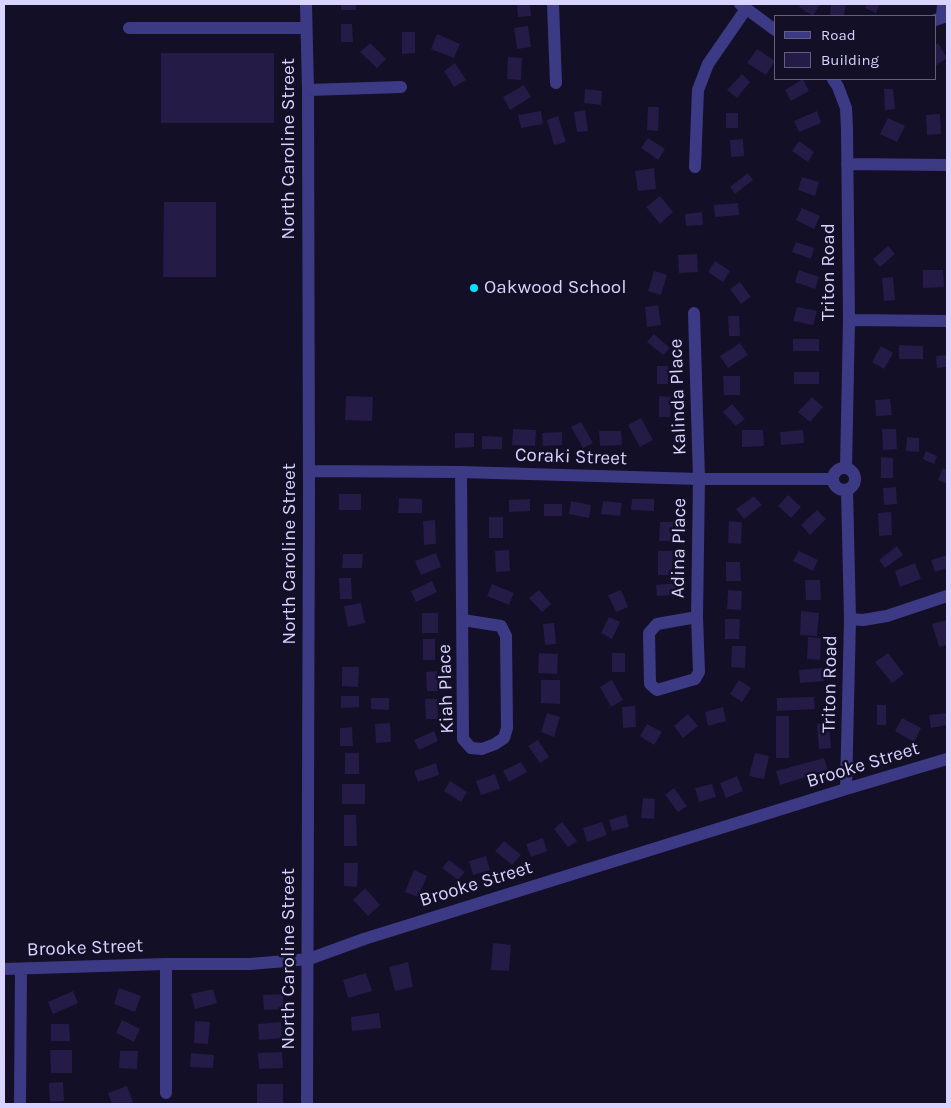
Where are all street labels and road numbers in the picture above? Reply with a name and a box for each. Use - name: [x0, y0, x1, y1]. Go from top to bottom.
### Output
- street label: North Caroline Street: [278, 58, 300, 240]
- street label: Triton Road: [818, 223, 840, 321]
- street label: Kalinda Place: [665, 338, 691, 456]
- street label: Coraki Street: [514, 444, 628, 470]
- street label: North Caroline Street: [279, 463, 301, 645]
- street label: Adina Place: [667, 498, 691, 598]
- street label: Triton Road: [818, 635, 842, 733]
- street label: Kiah Place: [433, 644, 459, 734]
- street label: Brooke Street: [804, 737, 922, 793]
- street label: Brooke Street: [417, 856, 535, 912]
- street label: North Caroline Street: [278, 868, 300, 1050]
- street label: Brooke Street: [26, 935, 144, 961]

